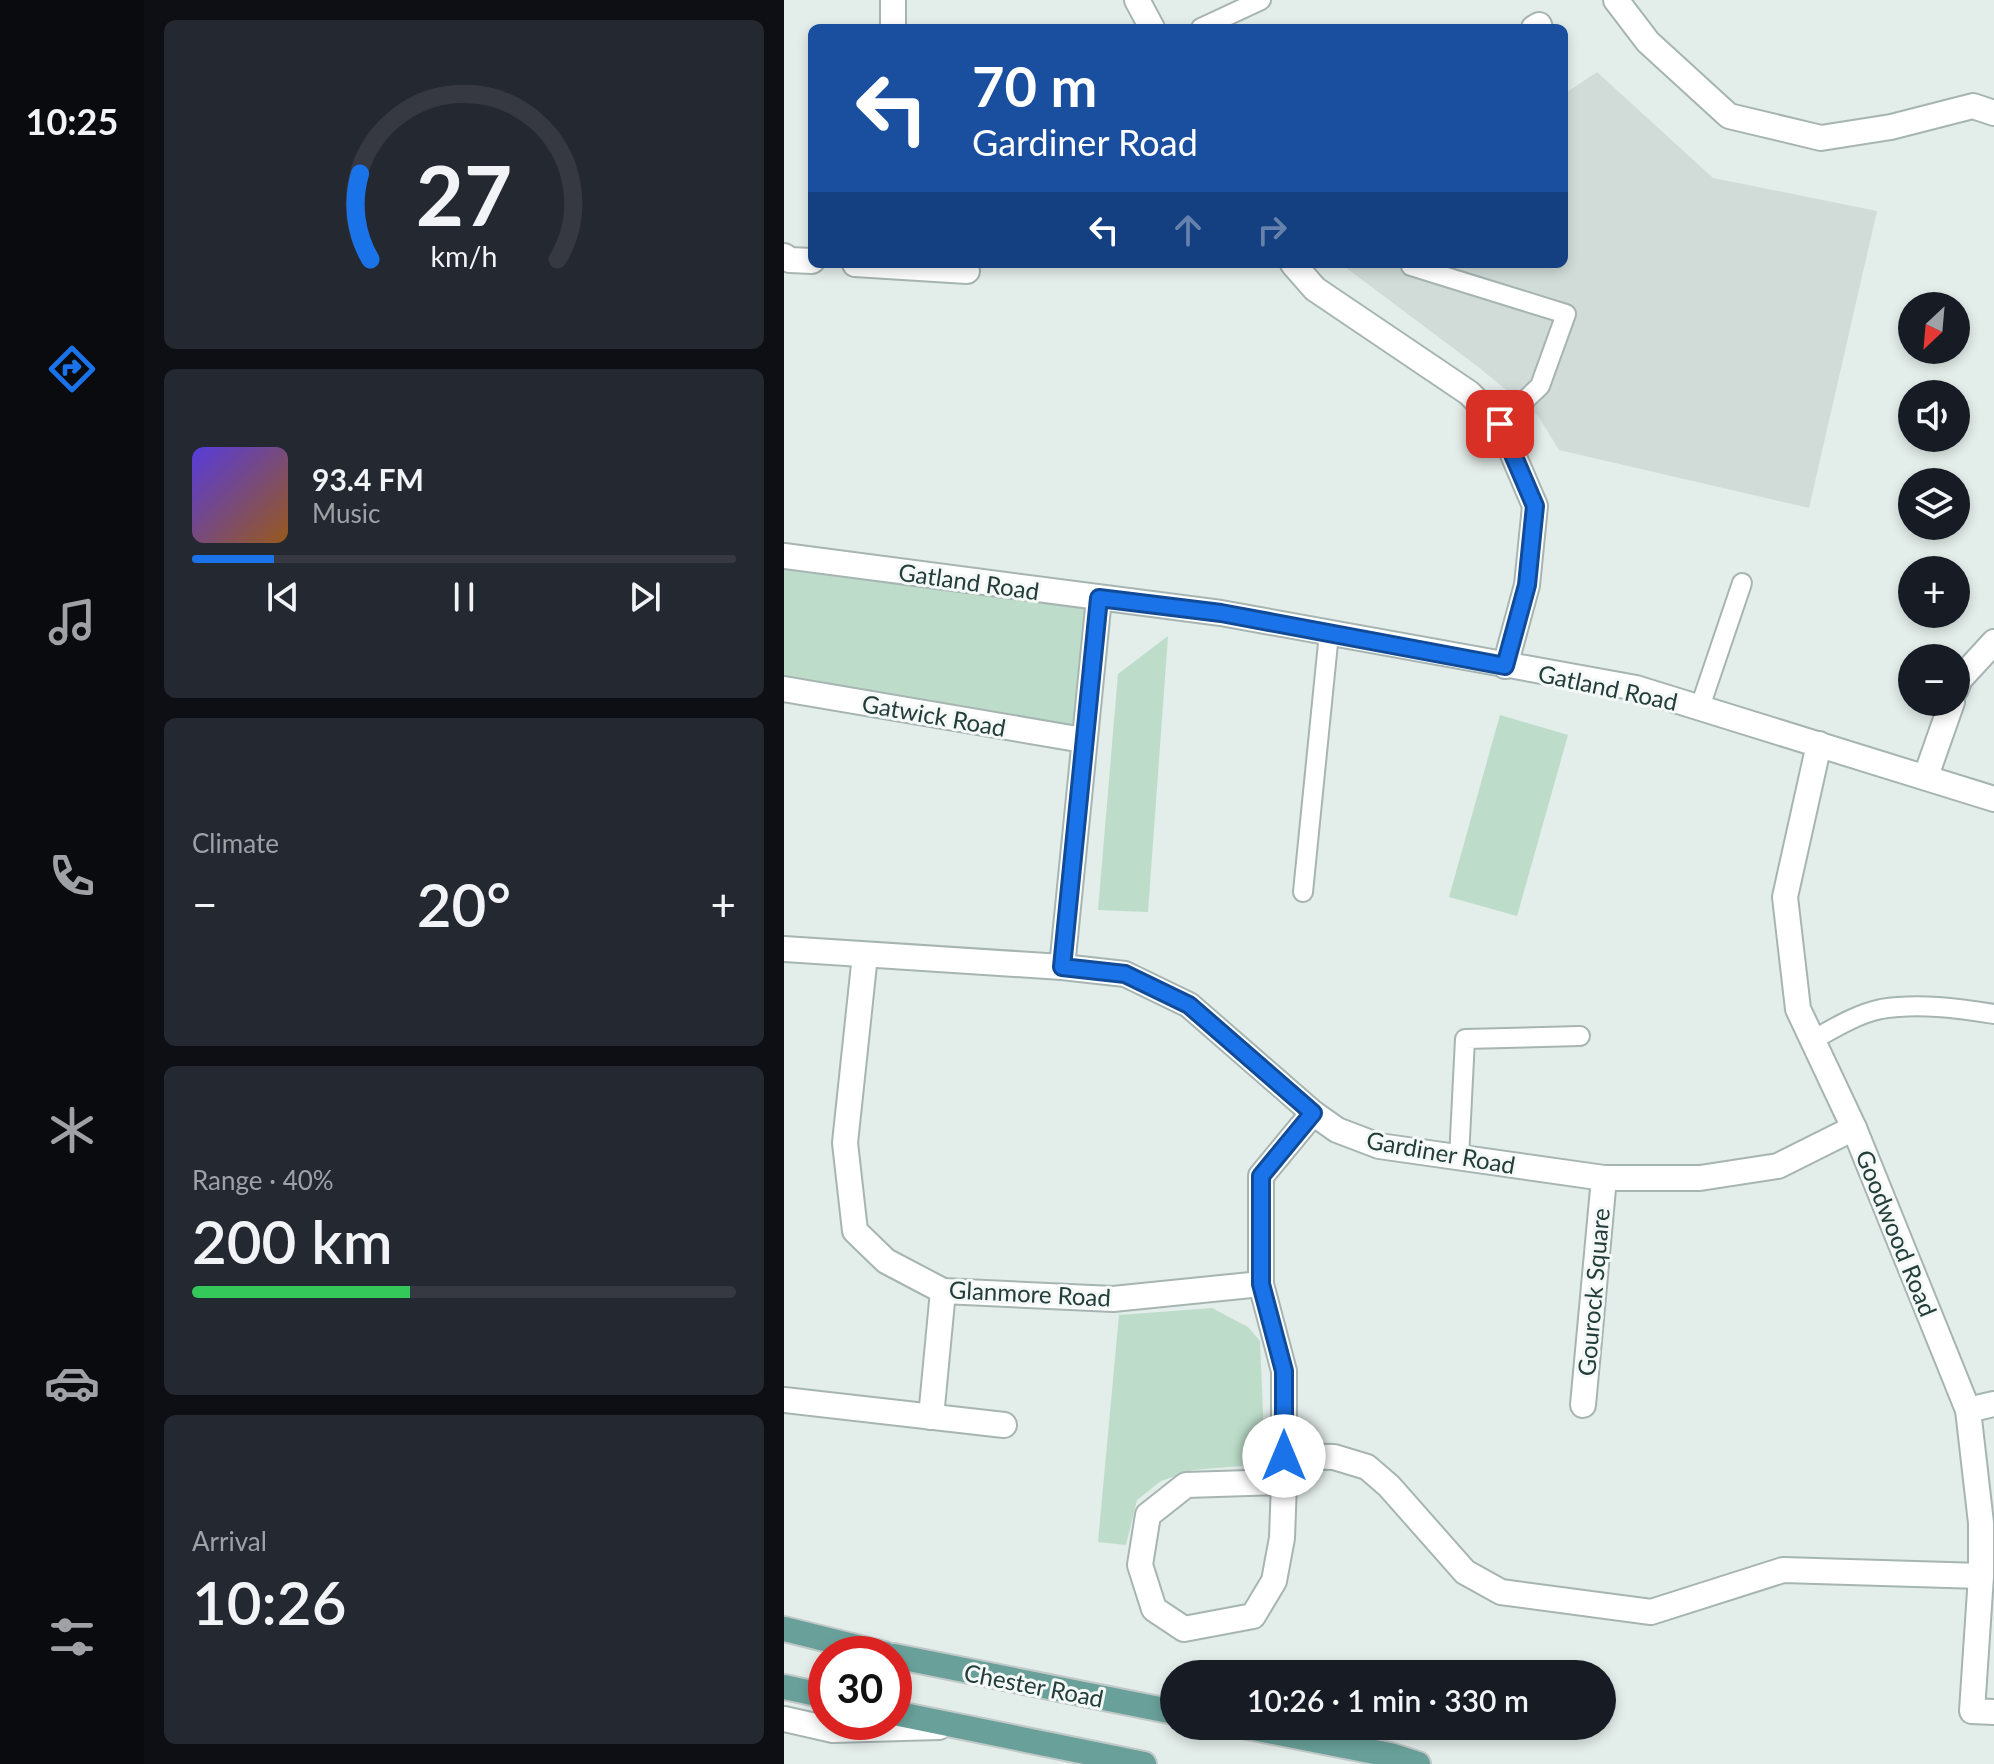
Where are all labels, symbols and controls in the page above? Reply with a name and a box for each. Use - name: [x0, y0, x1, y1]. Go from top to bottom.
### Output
- text: 70 m: [972, 52, 1097, 119]
- icon: left: [840, 56, 944, 160]
- text: 10:25: [26, 99, 118, 143]
- text: Gardiner Road: [972, 120, 1198, 164]
- text: 27: [416, 144, 512, 244]
- icon: left: [1082, 208, 1126, 252]
- icon: ahead: [1166, 208, 1210, 252]
- icon: right: [1250, 208, 1294, 252]
- text: km/h: [431, 240, 497, 274]
- north arrow: [1898, 292, 1970, 364]
- map controls: [1898, 292, 1970, 716]
- icon: directions: [44, 341, 100, 397]
- button: sound: [1898, 380, 1970, 452]
- pin: [1466, 390, 1534, 458]
- icon: arrive: [1478, 402, 1522, 446]
- text: 93.4 FM: [312, 461, 424, 497]
- button: layers: [1898, 468, 1970, 540]
- text: Music: [312, 497, 380, 529]
- button: +: [1898, 556, 1970, 628]
- street label: Gatland Road: [897, 557, 1041, 605]
- icon: previous: [261, 575, 305, 619]
- icon: pause: [442, 575, 486, 619]
- icon: next: [623, 575, 667, 619]
- icon: music: [44, 594, 100, 650]
- button: −: [1898, 644, 1970, 716]
- street label: Gatland Road: [1536, 658, 1680, 716]
- street label: Gatwick Road: [860, 688, 1008, 742]
- text: Climate: [192, 827, 279, 859]
- icon: phone: [44, 848, 100, 904]
- text: 20°: [417, 868, 511, 940]
- text: −: [192, 878, 218, 930]
- text: +: [710, 878, 736, 930]
- icon: climate: [44, 1102, 100, 1158]
- street label: Gardiner Road: [1364, 1125, 1518, 1179]
- street label: Goodwood Road: [1850, 1146, 1944, 1320]
- text: Range · 40%: [192, 1164, 334, 1196]
- text: 200 km: [192, 1205, 393, 1277]
- street label: Gourock Square: [1571, 1207, 1615, 1377]
- street label: Glanmore Road: [948, 1274, 1112, 1312]
- icon: car: [44, 1355, 100, 1411]
- position arrow: [1242, 1414, 1326, 1498]
- text: Arrival: [192, 1525, 267, 1557]
- text: 10:26: [192, 1566, 346, 1638]
- icon: filters: [44, 1609, 100, 1665]
- speed limit sign: 30: [808, 1636, 912, 1740]
- street label: Chester Road: [962, 1657, 1106, 1713]
- text: 10:26 · 1 min · 330 m: [1247, 1682, 1529, 1718]

